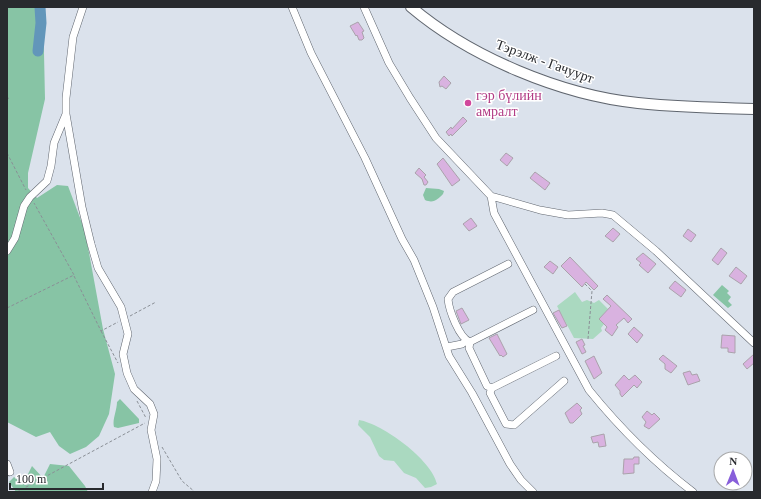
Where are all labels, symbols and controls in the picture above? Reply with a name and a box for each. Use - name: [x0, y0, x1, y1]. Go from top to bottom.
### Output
- street label: Тэрэлж - Гачуурт: [494, 37, 596, 86]
- place label: гэр бүлийн амралт: [476, 88, 542, 119]
- marker: гэр бүлийн амралт: [463, 98, 473, 108]
- north arrow: [713, 451, 753, 491]
- text: N: [729, 455, 737, 467]
- scale bar: [10, 465, 103, 491]
- text: 100 m: [16, 472, 47, 486]

